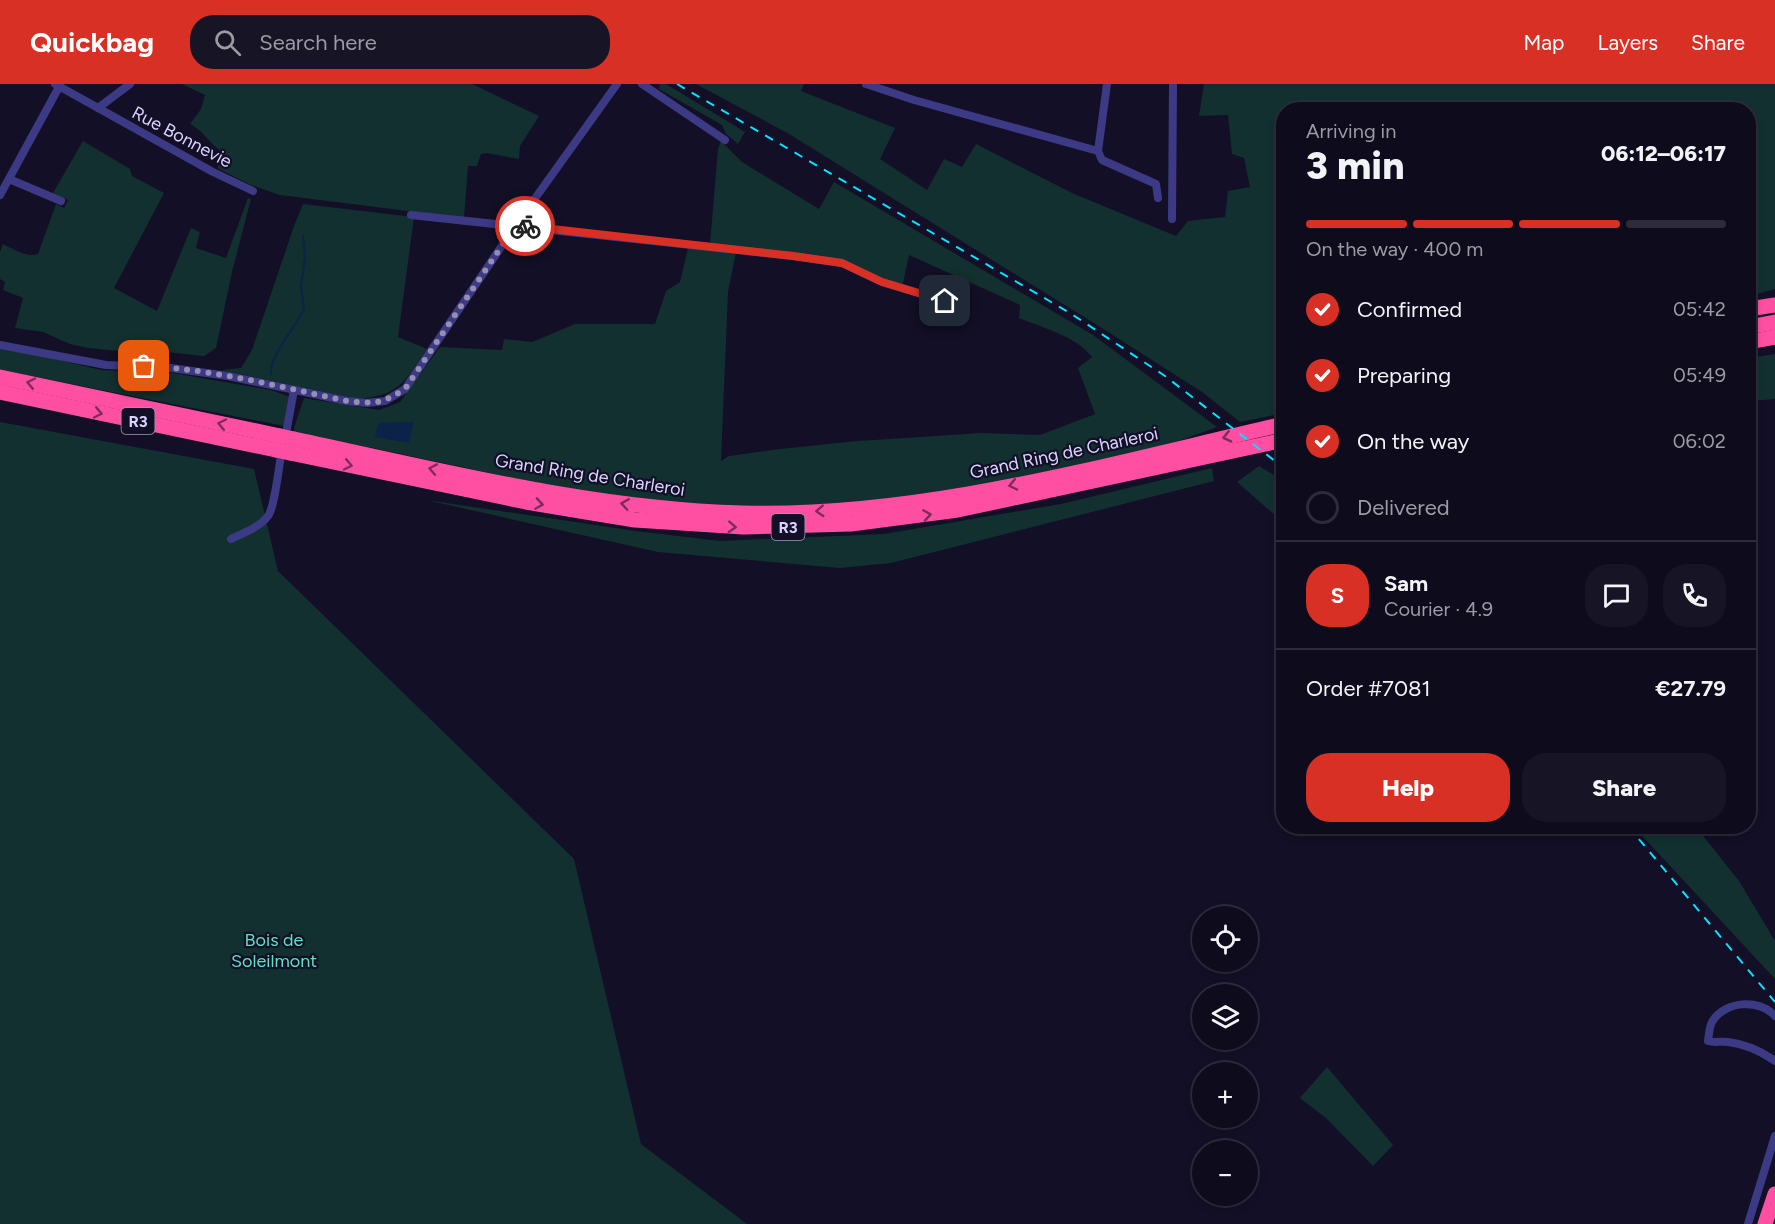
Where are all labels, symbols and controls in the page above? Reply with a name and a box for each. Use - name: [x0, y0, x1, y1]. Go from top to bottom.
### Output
- search box: [190, 15, 610, 69]
- text: Quickbag: [30, 25, 154, 59]
- icon: search: [211, 26, 244, 59]
- text: Search here: [259, 29, 377, 56]
- text: Map: [1524, 30, 1564, 55]
- text: Layers: [1597, 30, 1658, 55]
- text: Share: [1691, 30, 1745, 55]
- street label: Rue Bonnevie: [128, 101, 236, 173]
- text: Arriving in: [1306, 119, 1396, 143]
- text: 06:12–06:17: [1601, 140, 1726, 167]
- text: 3 min: [1306, 142, 1404, 189]
- courier: [495, 196, 555, 256]
- icon: bike: [509, 210, 542, 243]
- text: On the way · 400 m: [1306, 237, 1483, 261]
- pin: [919, 275, 970, 326]
- icon: home: [928, 284, 961, 317]
- icon: check: [1306, 293, 1339, 326]
- text: Confirmed: [1357, 296, 1462, 323]
- text: 05:42: [1673, 297, 1726, 321]
- pin: [118, 340, 169, 391]
- icon: bag: [127, 349, 160, 382]
- icon: check: [1306, 359, 1339, 392]
- text: Preparing: [1357, 362, 1451, 389]
- text: 05:49: [1673, 363, 1726, 387]
- one-way arrow: [27, 378, 37, 391]
- one-way arrow: [93, 406, 103, 419]
- road number: R3: [122, 408, 154, 434]
- one-way arrow: [218, 418, 228, 431]
- street label: Grand Ring de Charleroi: [968, 422, 1160, 484]
- icon: check: [1306, 425, 1339, 458]
- text: On the way: [1357, 428, 1469, 455]
- text: 06:02: [1673, 429, 1726, 453]
- one-way arrow: [1222, 430, 1232, 443]
- street label: Grand Ring de Charleroi: [493, 449, 687, 501]
- one-way arrow: [342, 458, 352, 471]
- one-way arrow: [429, 463, 439, 476]
- one-way arrow: [1008, 478, 1018, 491]
- text: Delivered: [1357, 494, 1450, 521]
- one-way arrow: [534, 498, 543, 510]
- one-way arrow: [620, 498, 630, 510]
- one-way arrow: [815, 504, 824, 517]
- one-way arrow: [922, 510, 931, 522]
- road number: R3: [772, 514, 804, 540]
- one-way arrow: [728, 520, 737, 533]
- button: chat: [1585, 564, 1648, 627]
- button: phone: [1663, 564, 1726, 627]
- text: Sam: [1384, 570, 1428, 597]
- text: S: [1331, 582, 1344, 609]
- text: Courier · 4.9: [1384, 597, 1493, 621]
- text: Order #7081: [1306, 675, 1431, 702]
- text: €27.79: [1655, 675, 1726, 702]
- button: Help: [1306, 753, 1510, 822]
- button: Share: [1522, 753, 1726, 822]
- map controls: [1192, 906, 1258, 1206]
- button: locate: [1192, 906, 1258, 972]
- park label: Bois de Soleilmont: [231, 929, 317, 972]
- button: layers: [1192, 984, 1258, 1050]
- button: +: [1192, 1062, 1258, 1128]
- button: −: [1192, 1140, 1258, 1206]

